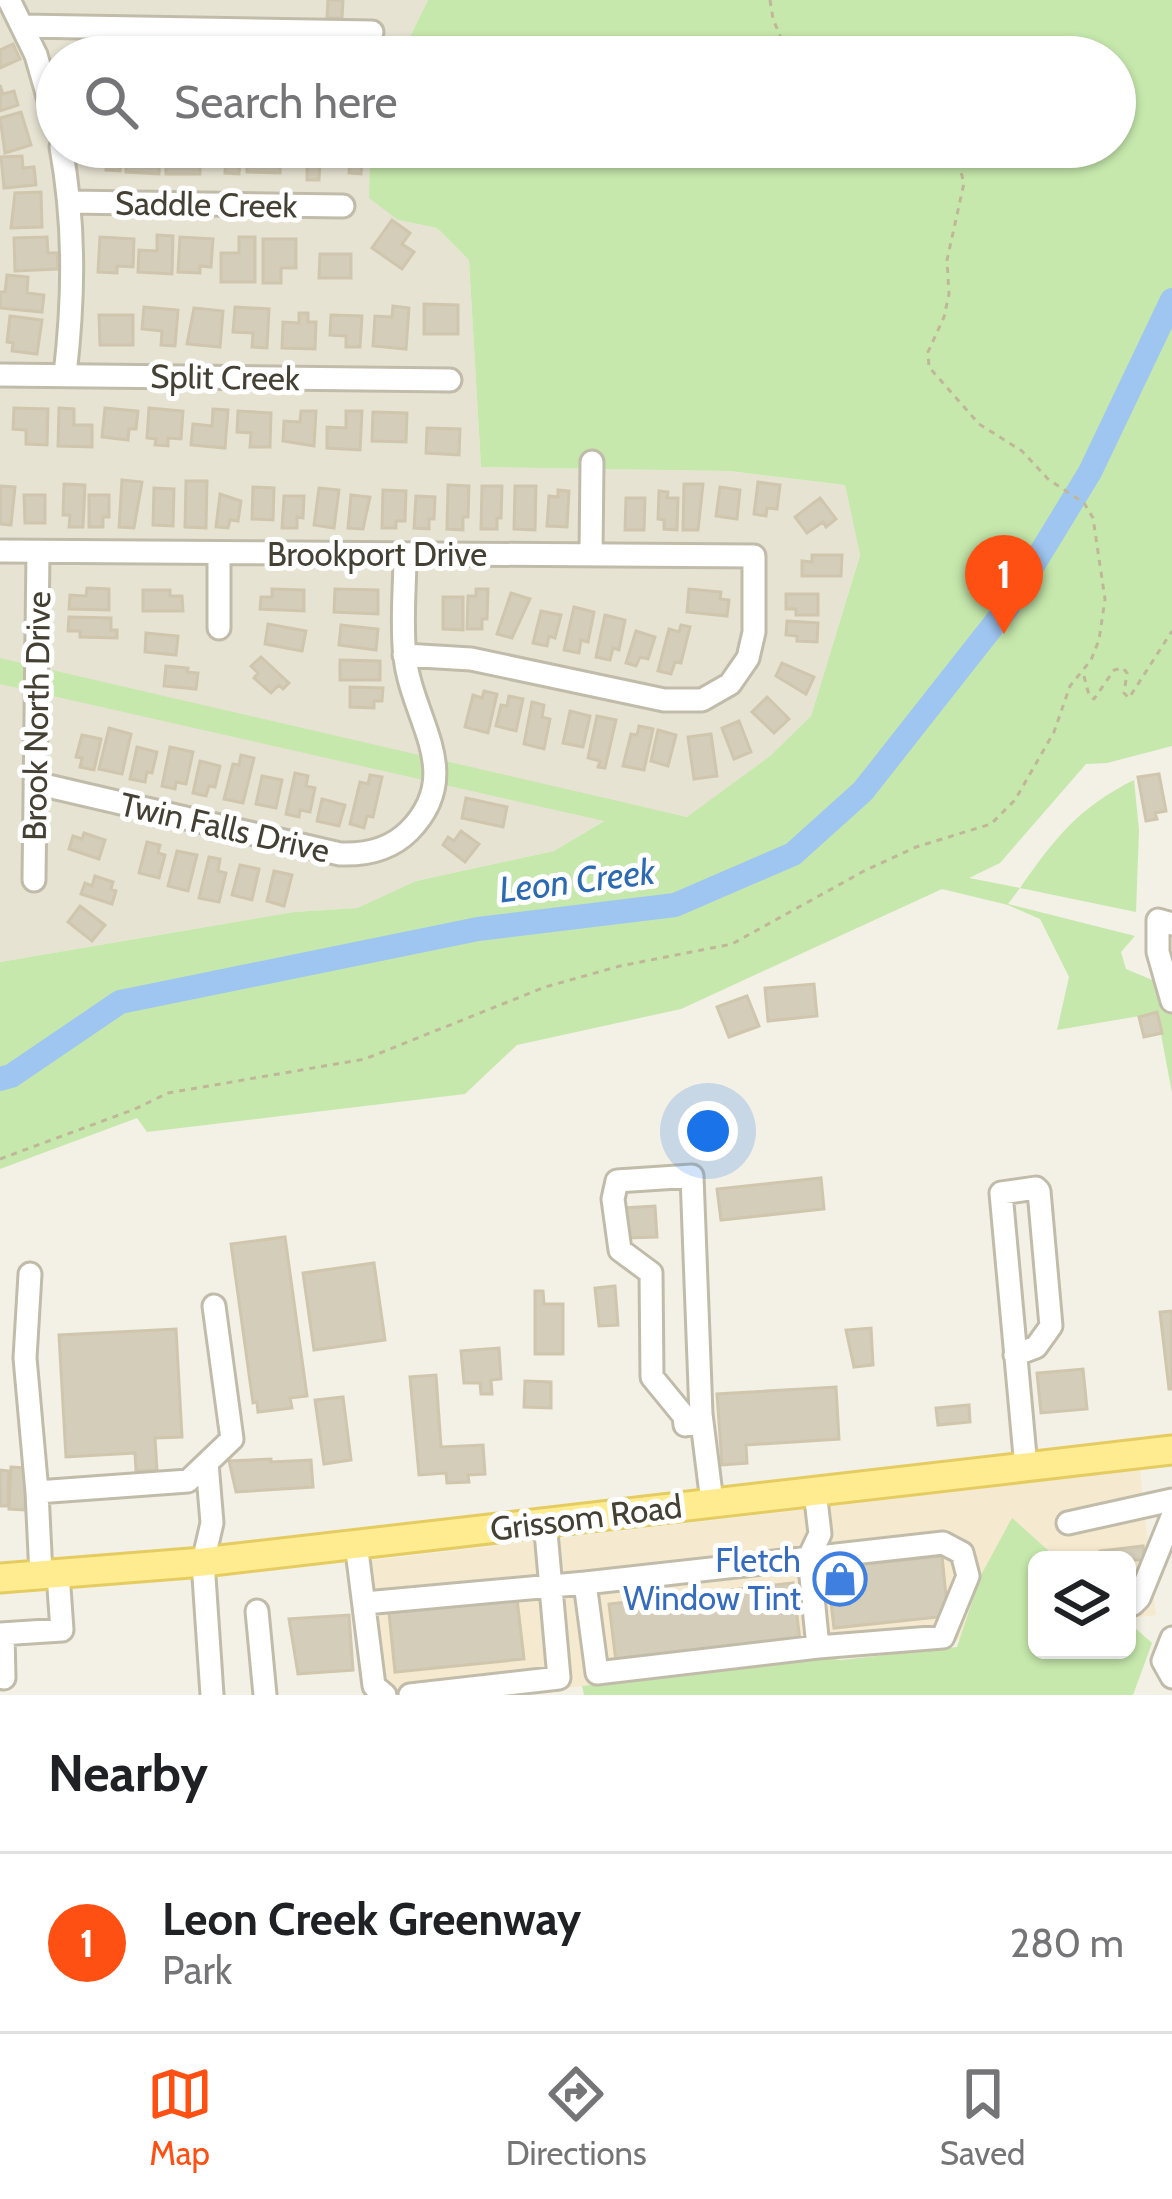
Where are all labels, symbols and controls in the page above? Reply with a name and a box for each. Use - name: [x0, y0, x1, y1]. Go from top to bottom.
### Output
- search box: [36, 36, 1136, 168]
- icon: search: [78, 69, 144, 135]
- text: Search here: [174, 75, 398, 129]
- street label: Saddle Creek: [114, 182, 298, 226]
- street label: Split Creek: [150, 356, 300, 398]
- street label: Brookport Drive: [267, 534, 487, 574]
- pin: 1: [965, 535, 1043, 634]
- street label: Brook North Drive: [14, 591, 58, 841]
- street label: Twin Falls Drive: [116, 783, 334, 871]
- water label: Leon Creek: [497, 848, 659, 911]
- your location: [678, 1101, 738, 1161]
- street label: Grissom Road: [488, 1485, 684, 1549]
- place label: Fletch Window Tint: [623, 1540, 801, 1618]
- shop icon: Fletch Window Tint: [812, 1551, 868, 1607]
- map controls: [1028, 1551, 1136, 1659]
- button: layers: [1028, 1551, 1136, 1659]
- text: Nearby: [48, 1742, 208, 1804]
- text: Leon Creek Greenway: [162, 1892, 581, 1946]
- text: 1: [80, 1919, 94, 1967]
- text: 280 m: [1010, 1919, 1124, 1967]
- text: Park: [162, 1946, 232, 1994]
- tab: Map: [147, 2061, 213, 2173]
- tab: Directions: [506, 2061, 647, 2173]
- tab: Saved: [940, 2061, 1025, 2173]

